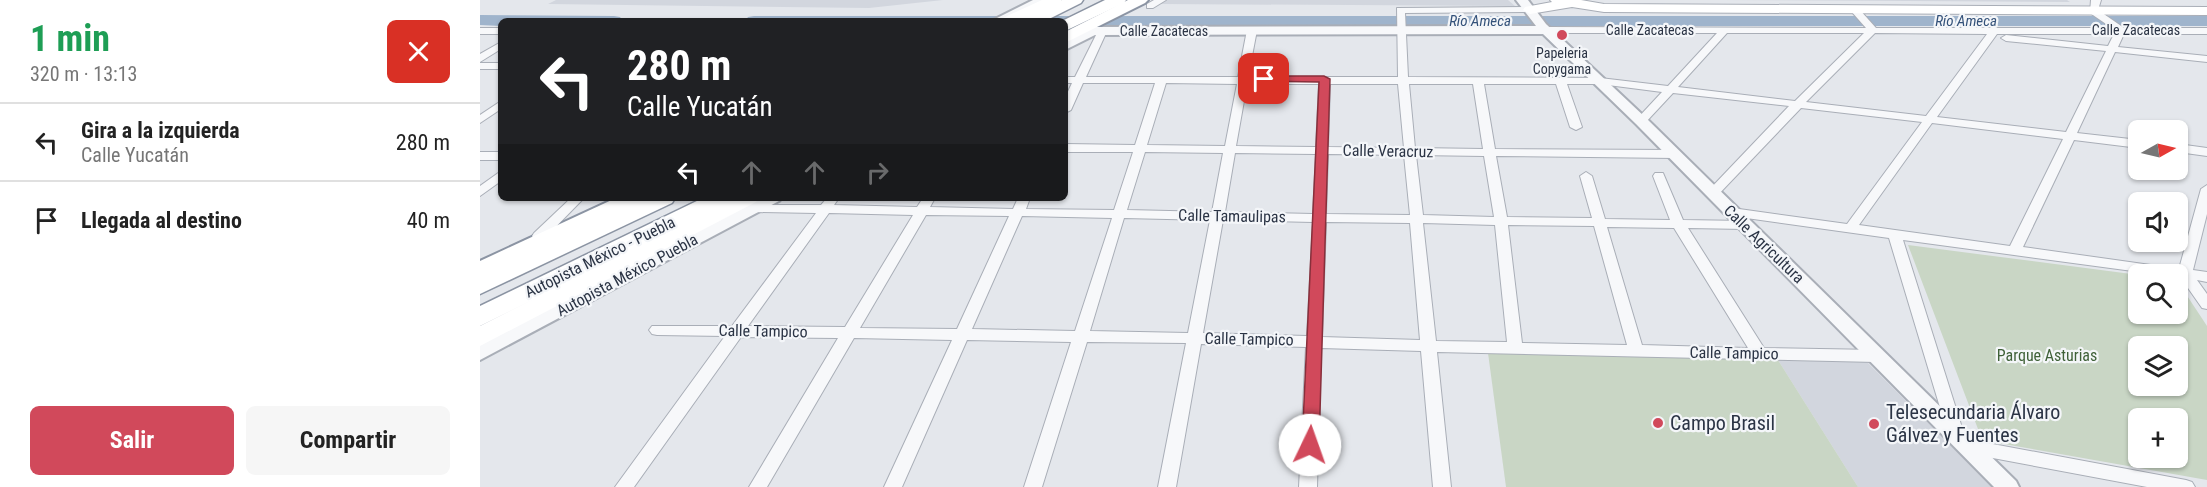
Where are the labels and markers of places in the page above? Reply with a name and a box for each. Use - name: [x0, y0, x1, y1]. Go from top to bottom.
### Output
- marker: Papeleria Copygama: [1555, 28, 1569, 42]
- place label: Papeleria Copygama: [1533, 45, 1591, 77]
- pin: [1238, 53, 1289, 104]
- place label: Telesecundaria Álvaro Gálvez y Fuentes: [1886, 400, 2060, 447]
- place label: Campo Brasil: [1670, 411, 1775, 435]
- marker: Campo Brasil: [1651, 416, 1665, 430]
- marker: Telesecundaria Álvaro Gálvez y Fuentes: [1867, 417, 1881, 431]

